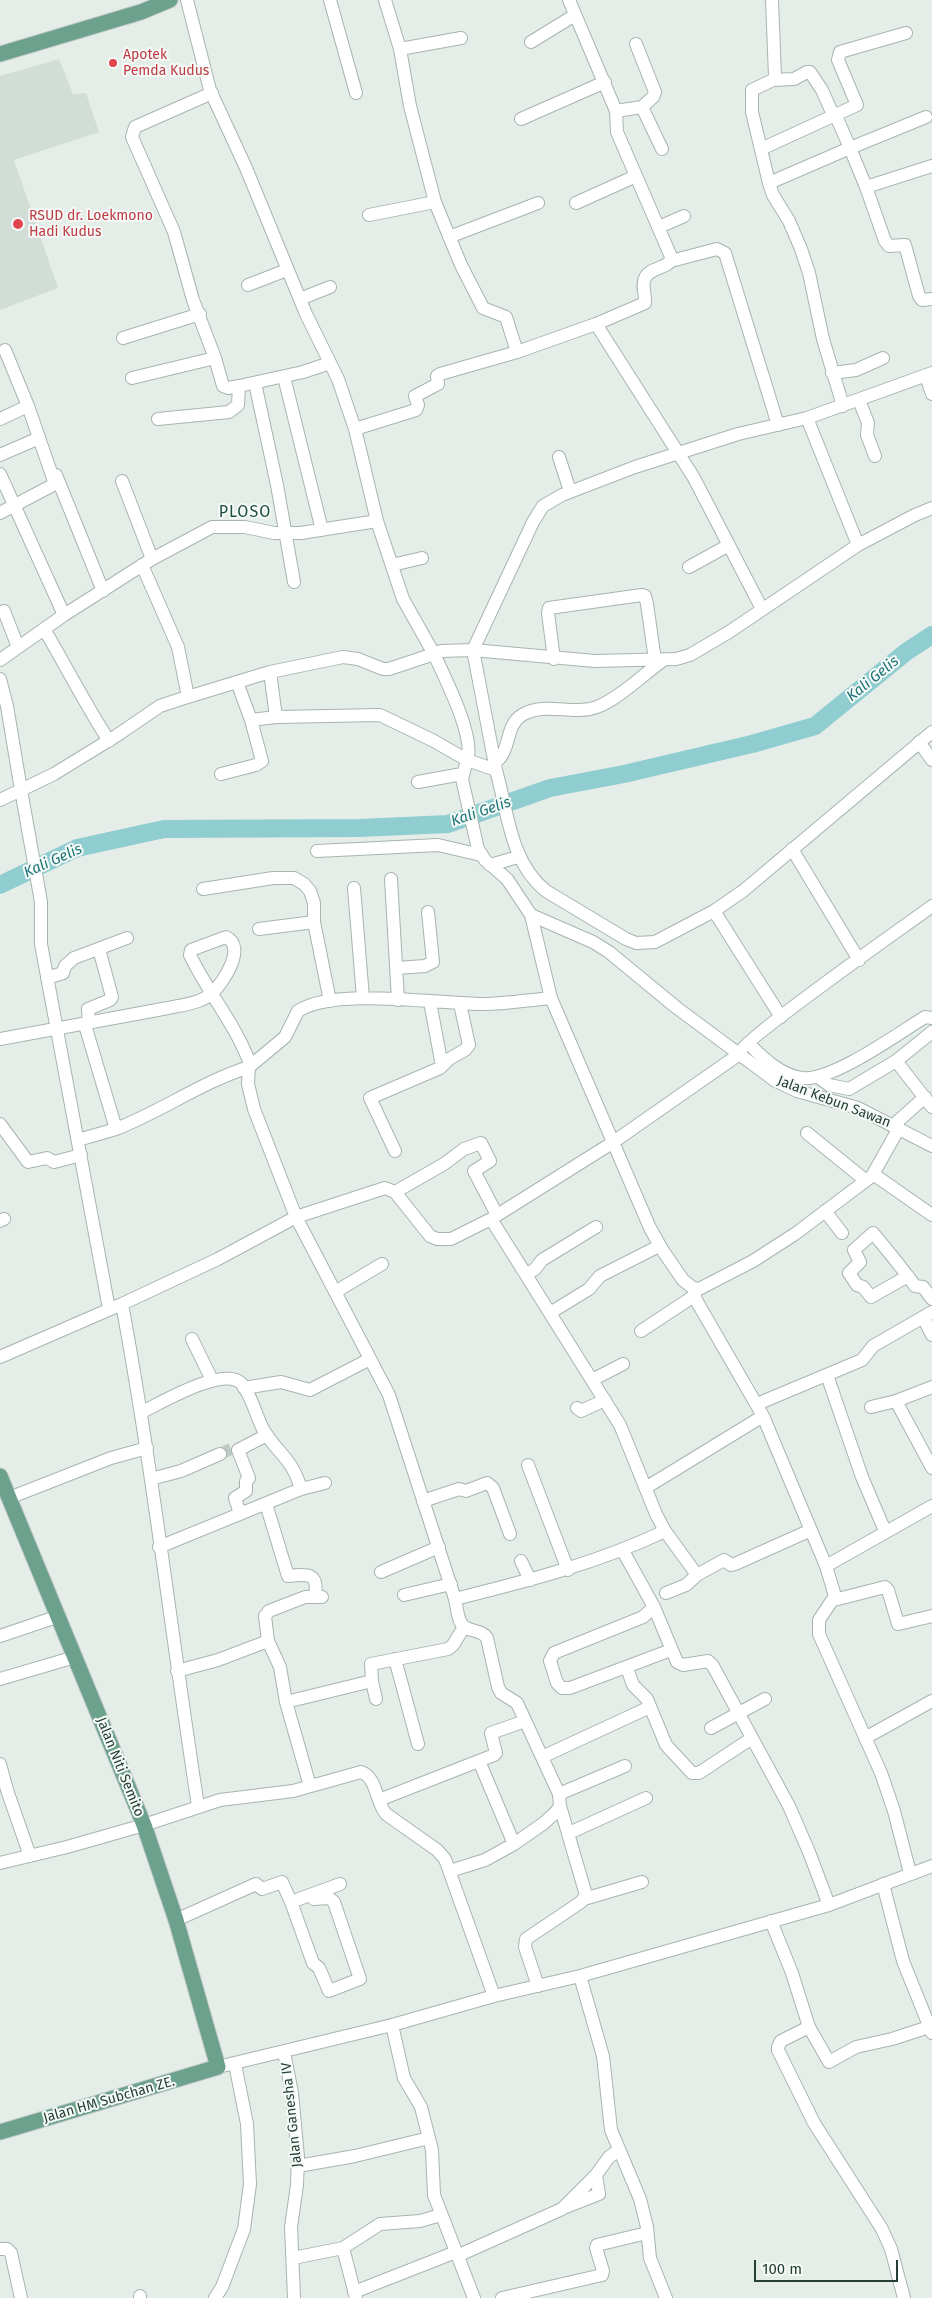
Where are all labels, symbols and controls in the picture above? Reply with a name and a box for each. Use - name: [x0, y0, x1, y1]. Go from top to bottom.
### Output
- place label: Apotek Pemda Kudus: [123, 47, 209, 80]
- marker: Apotek Pemda Kudus: [107, 57, 119, 69]
- place label: RSUD dr. Loekmono Hadi Kudus: [29, 208, 153, 240]
- marker: RSUD dr. Loekmono Hadi Kudus: [11, 217, 25, 231]
- district label: PLOSO: [218, 503, 272, 523]
- water label: Kali Gelis: [843, 652, 903, 706]
- water label: Kali Gelis: [449, 793, 513, 831]
- water label: Kali Gelis: [21, 840, 85, 882]
- street label: Jalan Kebun Sawan: [775, 1073, 893, 1131]
- street label: Jalan Niti Semito: [92, 1715, 148, 1819]
- street label: Jalan Ganesha IV: [278, 2062, 306, 2168]
- street label: Jalan HM Subchan ZE.: [41, 2073, 177, 2127]
- scale bar: [757, 2250, 901, 2282]
- text: 100 m: [762, 2260, 802, 2278]

